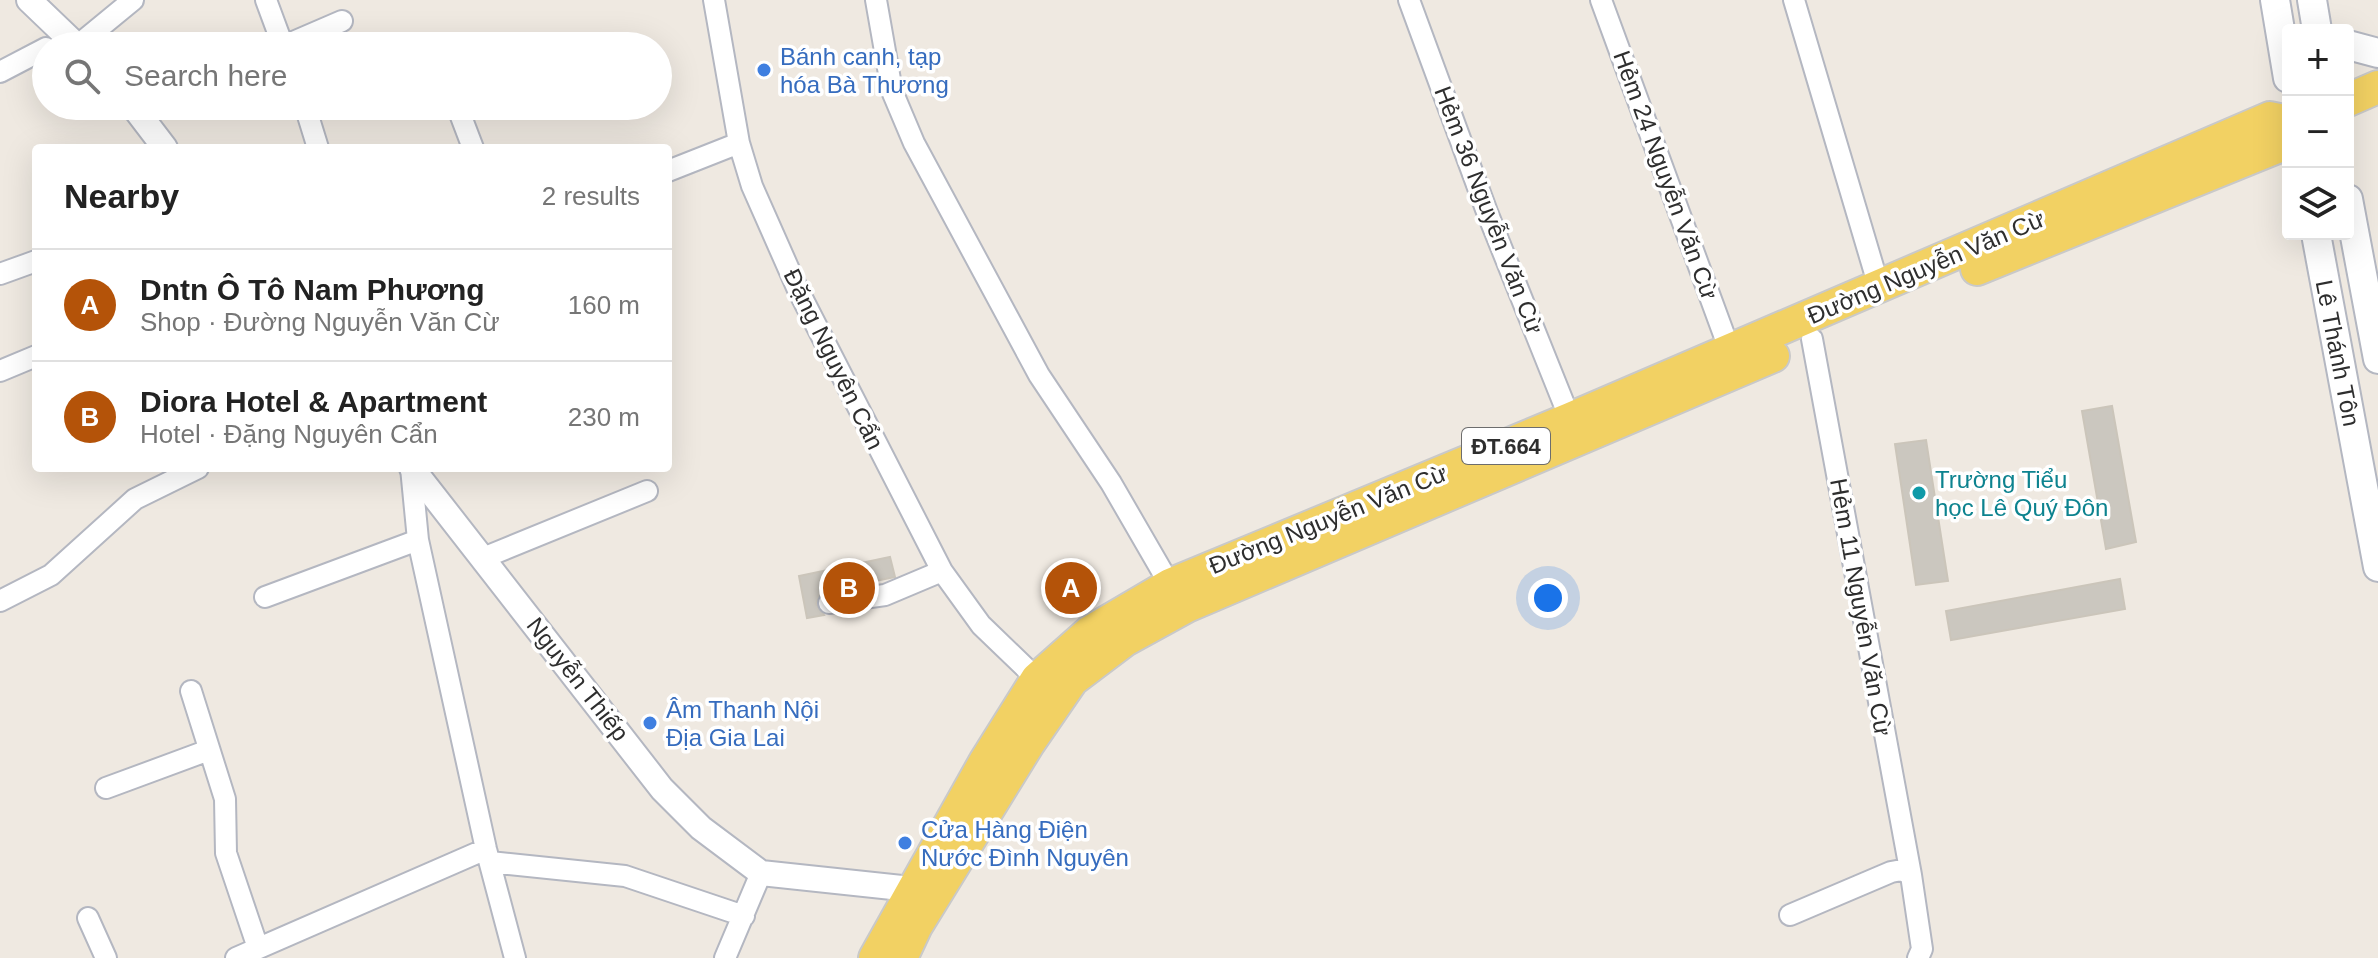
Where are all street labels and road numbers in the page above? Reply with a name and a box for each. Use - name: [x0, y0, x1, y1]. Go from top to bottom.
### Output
- street label: Hẻm 24 Nguyễn Văn Cừ: [1608, 47, 1724, 303]
- street label: Hẻm 36 Nguyễn Văn Cừ: [1429, 82, 1549, 338]
- street label: Đường Nguyễn Văn Cừ: [1804, 205, 2048, 329]
- street label: Đặng Nguyên Cẩn: [779, 264, 889, 454]
- street label: Lê Thánh Tôn: [2311, 277, 2365, 429]
- road number: ĐT.664: [1462, 428, 1550, 464]
- street label: Đường Nguyễn Văn Cừ: [1205, 459, 1451, 579]
- street label: Hẻm 11 Nguyễn Văn Cừ: [1825, 476, 1897, 738]
- street label: Nguyễn Thiếp: [521, 612, 635, 746]

